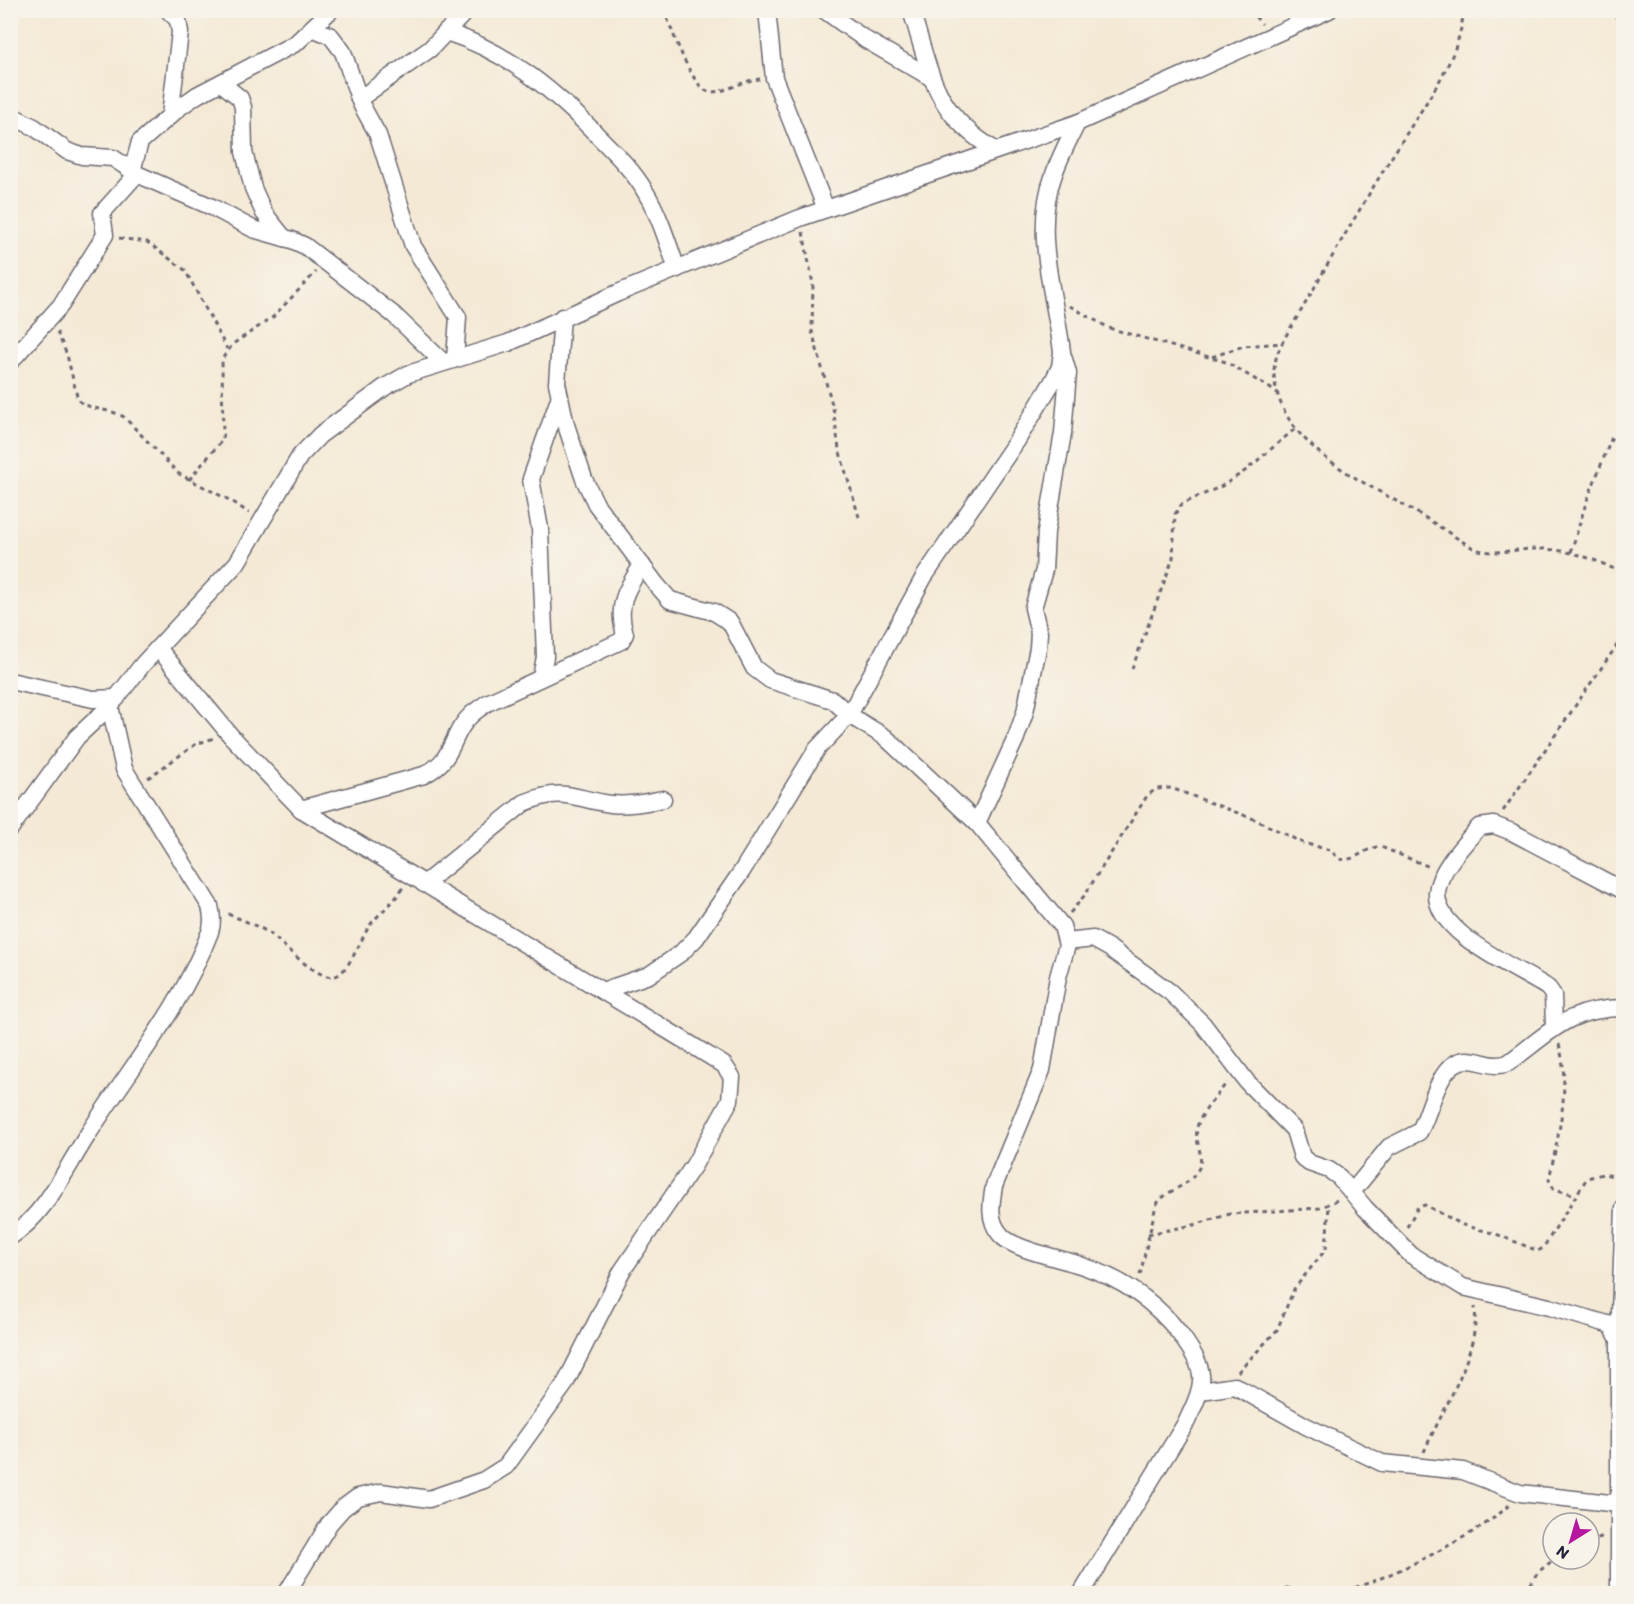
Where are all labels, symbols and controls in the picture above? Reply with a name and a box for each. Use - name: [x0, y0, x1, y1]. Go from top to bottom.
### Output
- north arrow: [1541, 1511, 1601, 1571]
- text: N: [1552, 1542, 1572, 1563]

